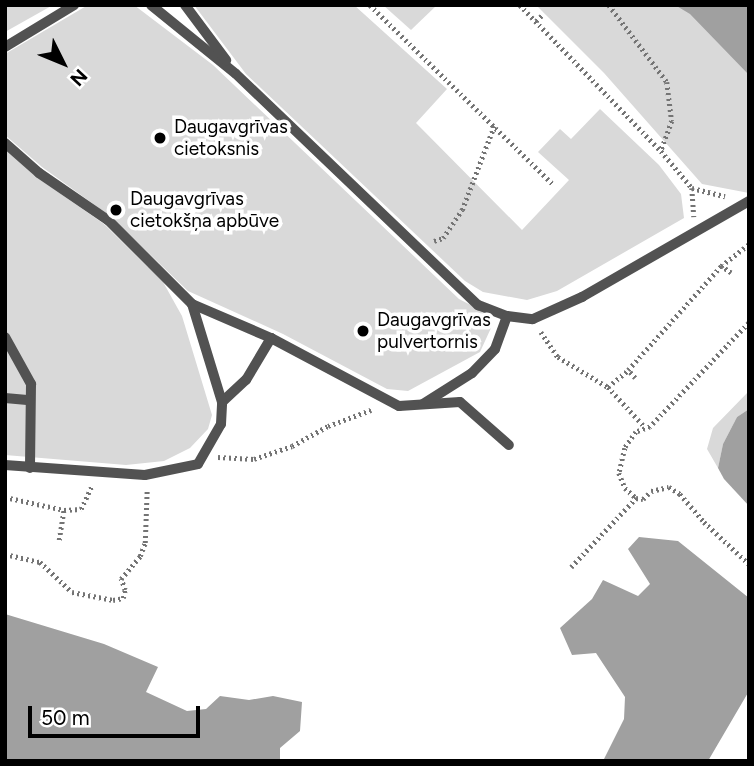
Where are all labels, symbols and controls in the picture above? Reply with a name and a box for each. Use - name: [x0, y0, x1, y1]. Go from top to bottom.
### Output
- north arrow: [28, 28, 98, 98]
- text: N: [65, 64, 92, 91]
- place label: Daugavgrīvas cietoksnis: [174, 116, 288, 160]
- marker: Daugavgrīvas cietoksnis: [152, 130, 168, 146]
- place label: Daugavgrīvas cietokšņa apbūve: [130, 188, 279, 232]
- marker: Daugavgrīvas cietokšņa apbūve: [108, 202, 124, 218]
- place label: Daugavgrīvas pulvertornis: [377, 309, 491, 353]
- marker: Daugavgrīvas pulvertornis: [355, 323, 371, 339]
- scale bar: [32, 692, 203, 736]
- text: 50 m: [41, 705, 90, 730]

